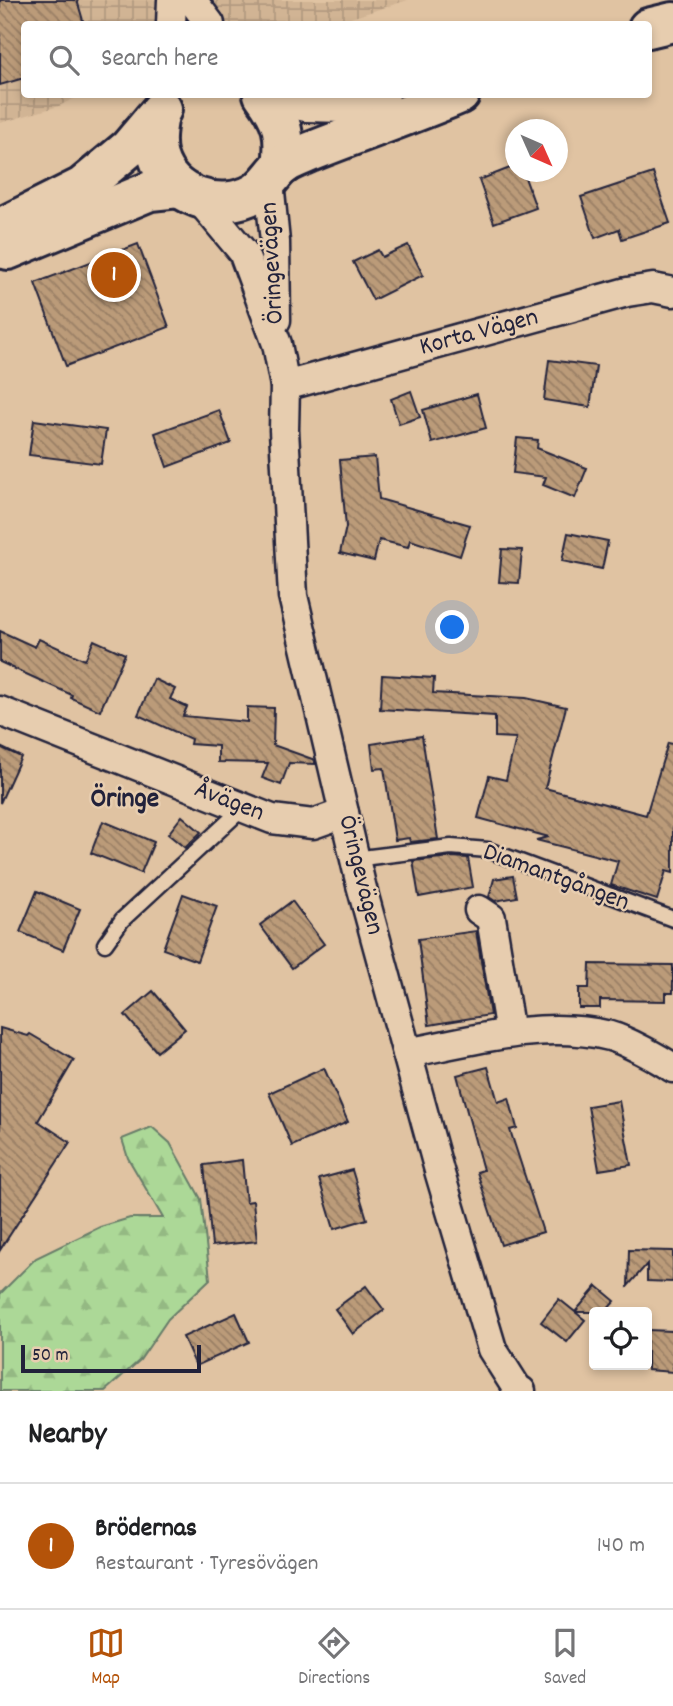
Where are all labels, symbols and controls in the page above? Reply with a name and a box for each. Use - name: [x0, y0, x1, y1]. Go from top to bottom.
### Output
- search box: [21, 21, 652, 98]
- icon: search: [45, 41, 83, 79]
- text: Search here: [101, 41, 219, 78]
- north arrow: [505, 119, 568, 182]
- street label: Öringevägen: [251, 201, 295, 325]
- pin: 1: [91, 249, 137, 301]
- street label: Korta Vägen: [416, 299, 542, 367]
- your location: [435, 610, 469, 644]
- street label: Åvägen: [189, 772, 269, 832]
- district label: Öringe: [91, 781, 159, 821]
- street label: Öringevägen: [327, 811, 393, 939]
- street label: Diamantgången: [478, 834, 634, 922]
- map controls: [589, 1307, 652, 1370]
- button: locate: [589, 1307, 652, 1370]
- scale bar: [21, 1342, 201, 1374]
- text: 50 m: [32, 1343, 69, 1370]
- text: Nearby: [28, 1415, 106, 1458]
- text: Brödernas: [95, 1511, 197, 1548]
- text: 1: [48, 1530, 54, 1563]
- text: 140 m: [597, 1530, 645, 1563]
- text: Restaurant · Tyresövägen: [95, 1548, 318, 1581]
- tab: Map: [87, 1624, 125, 1693]
- tab: Directions: [298, 1624, 370, 1693]
- tab: Saved: [544, 1624, 586, 1693]

